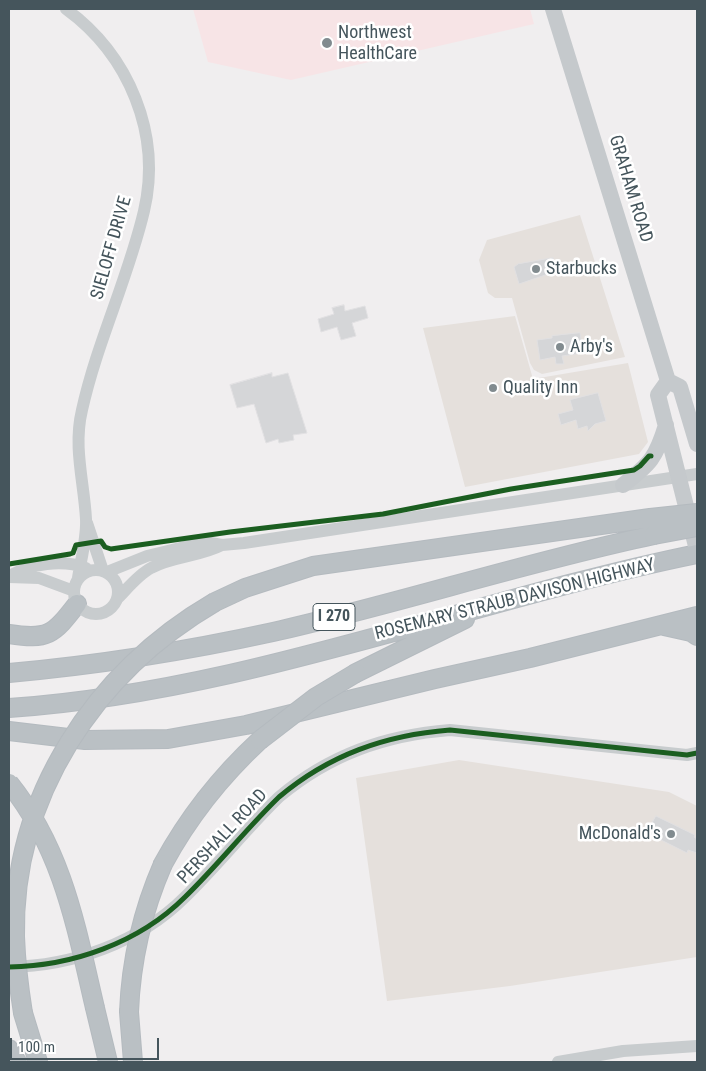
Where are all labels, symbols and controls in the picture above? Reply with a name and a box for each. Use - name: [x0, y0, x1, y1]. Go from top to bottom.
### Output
- place label: Northwest HealthCare: [338, 22, 417, 64]
- marker: Northwest HealthCare: [320, 36, 334, 50]
- street label: GRAHAM ROAD: [603, 133, 657, 245]
- street label: SIELOFF DRIVE: [87, 194, 137, 302]
- place label: Starbucks: [546, 258, 617, 280]
- marker: Starbucks: [530, 263, 542, 275]
- place label: Arby's: [570, 336, 613, 358]
- marker: Arby's: [554, 341, 566, 353]
- place label: Quality Inn: [503, 377, 578, 399]
- marker: Quality Inn: [487, 382, 499, 394]
- street label: ROSEMARY STRAUB DAVISON HIGHWAY: [373, 555, 657, 645]
- road number: I 270: [313, 604, 355, 630]
- street label: PERSHALL ROAD: [174, 785, 272, 889]
- place label: McDonald's: [579, 823, 661, 845]
- marker: McDonald's: [665, 828, 677, 840]
- scale bar: [12, 1028, 161, 1060]
- text: 100 m: [18, 1038, 55, 1056]

